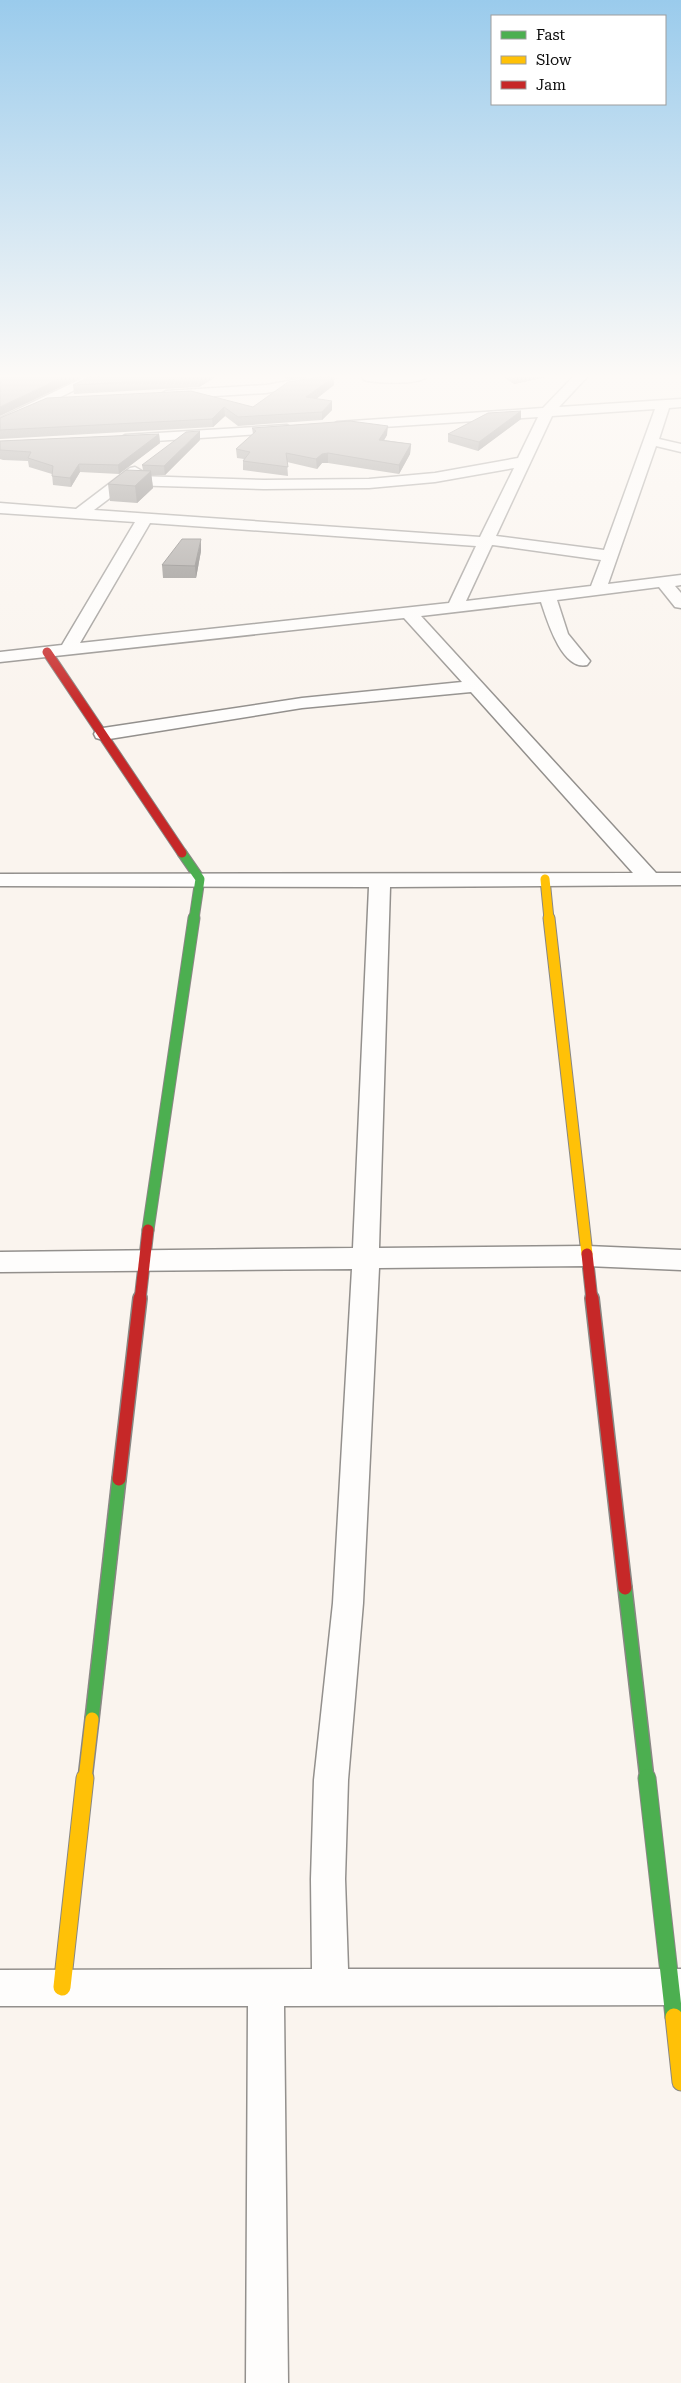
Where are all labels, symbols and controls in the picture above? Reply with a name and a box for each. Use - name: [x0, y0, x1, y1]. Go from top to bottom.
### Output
- legend: [491, 15, 666, 105]
- text: Fast: [536, 26, 566, 44]
- text: Slow: [536, 51, 572, 69]
- text: Jam: [536, 76, 566, 94]

